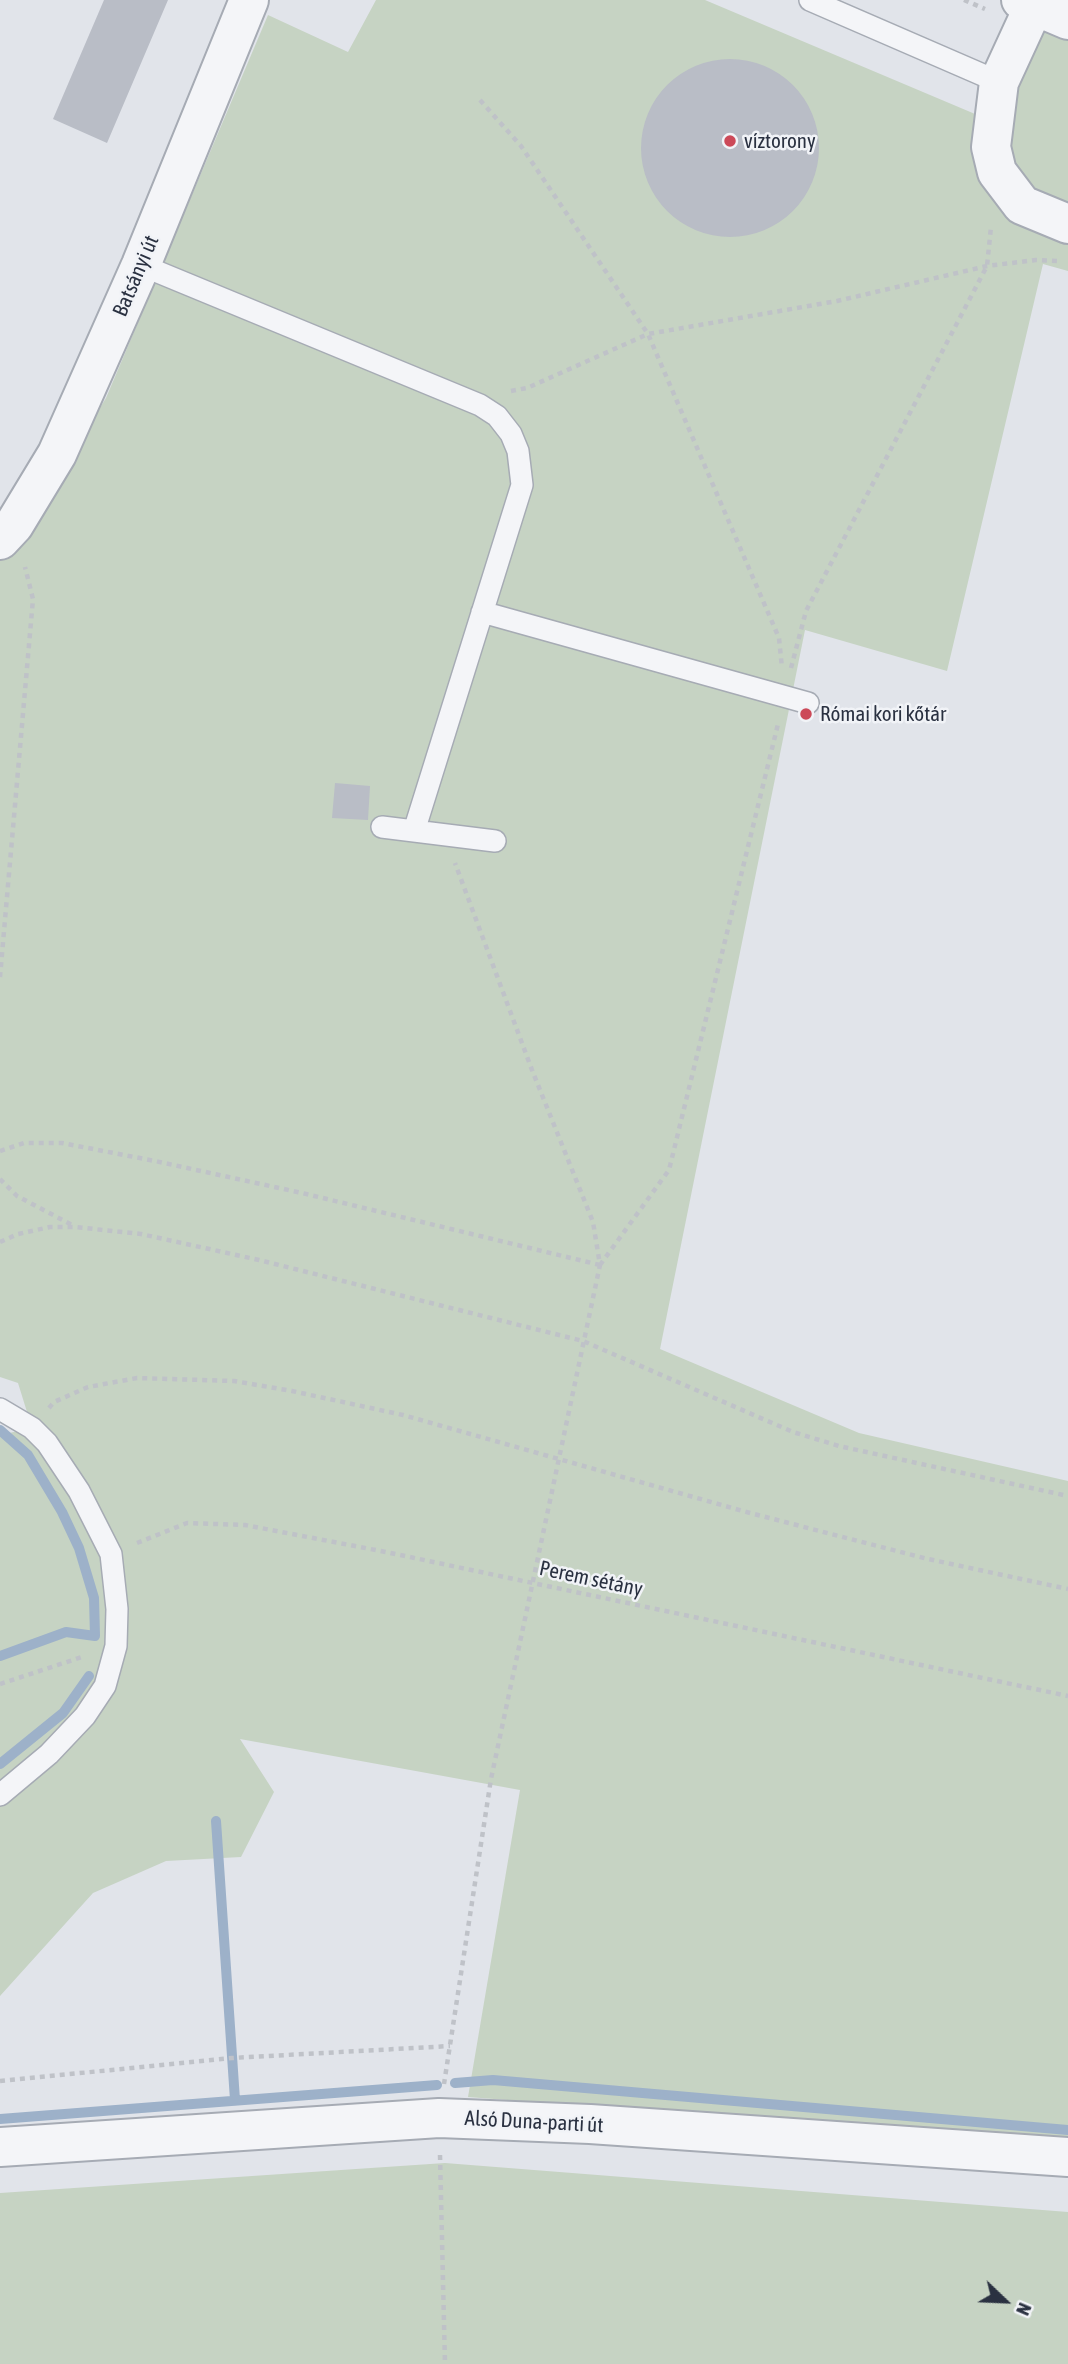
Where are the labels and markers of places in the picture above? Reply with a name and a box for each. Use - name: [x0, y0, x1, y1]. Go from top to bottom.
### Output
- place label: víztorony: [744, 128, 816, 154]
- marker: víztorony: [722, 133, 738, 149]
- place label: Római kori kőtár: [820, 701, 946, 727]
- marker: Római kori kőtár: [798, 706, 814, 722]

